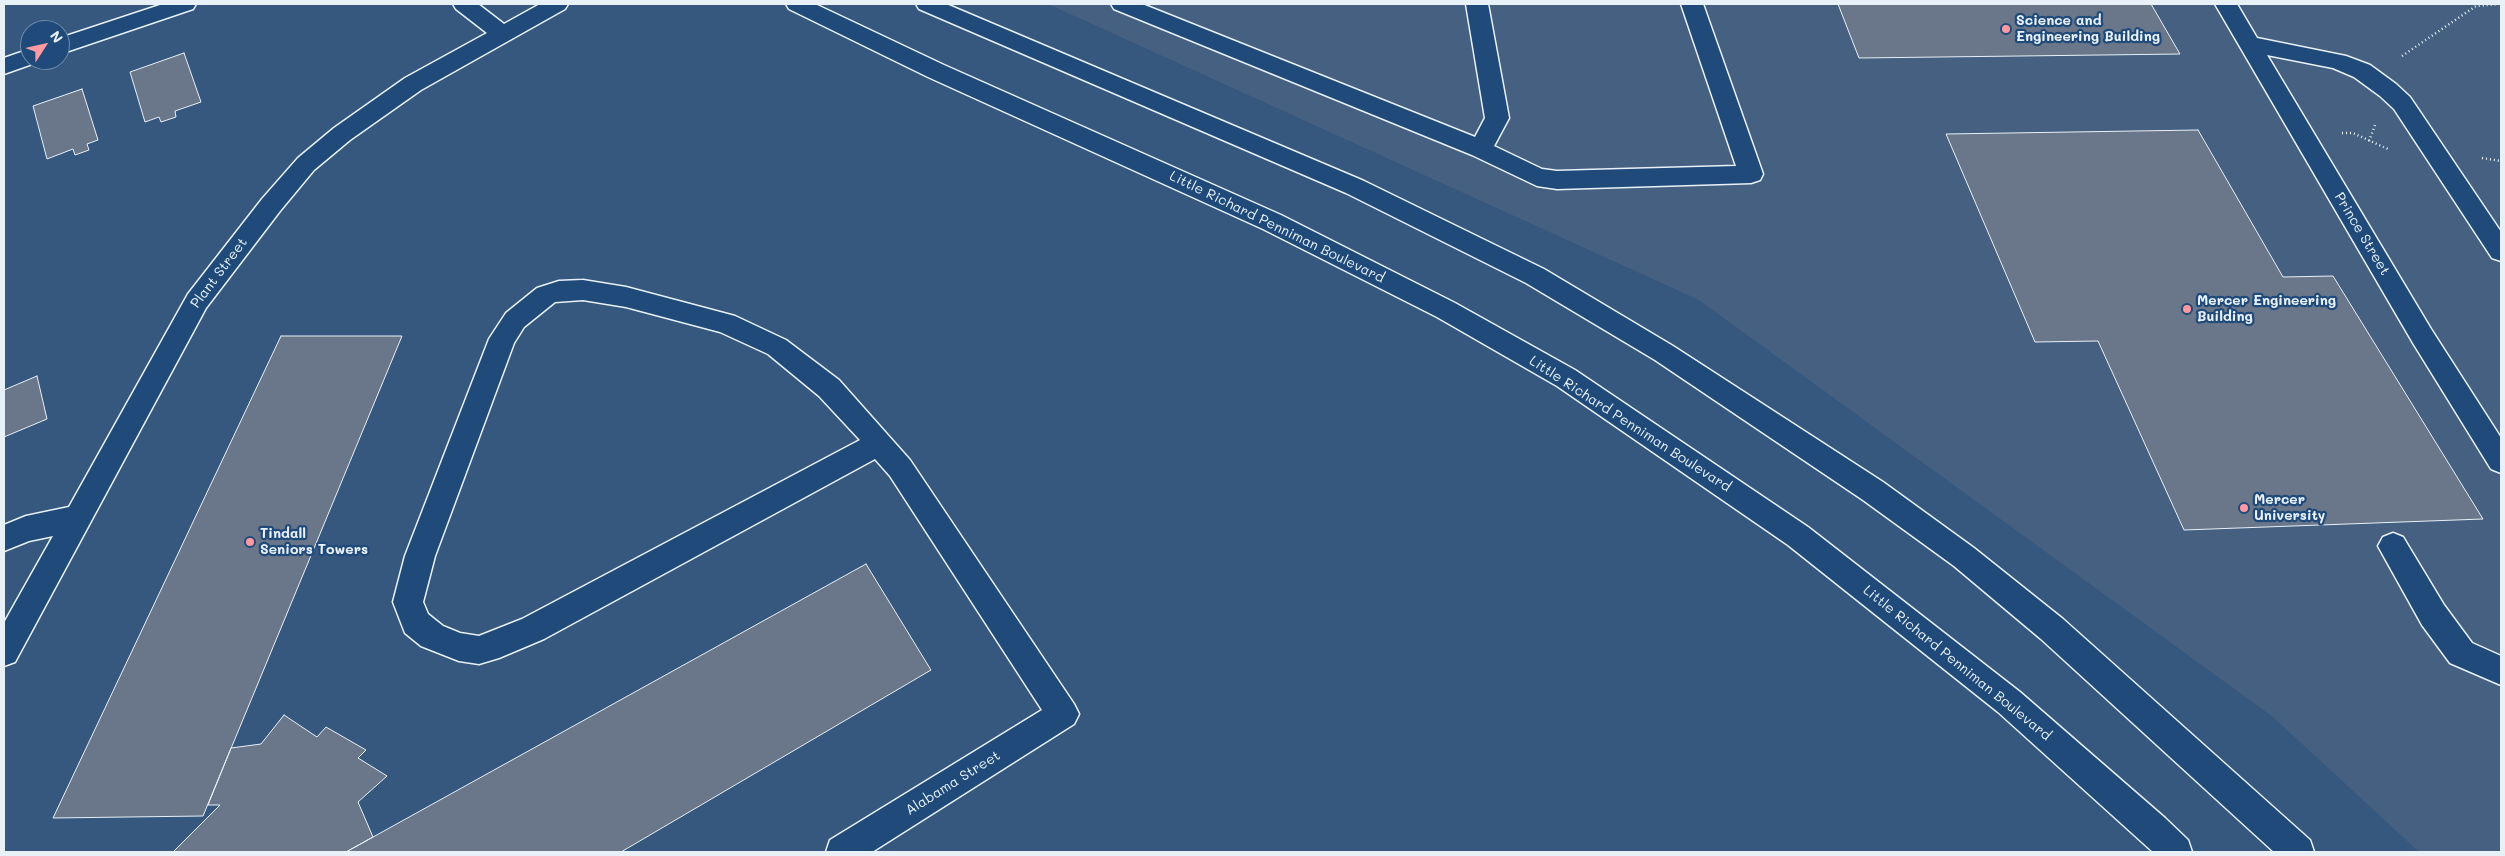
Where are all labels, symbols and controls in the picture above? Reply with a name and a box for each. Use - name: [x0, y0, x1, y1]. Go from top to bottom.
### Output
- place label: Science and Engineering Building: [2016, 13, 2160, 46]
- north arrow: [20, 20, 70, 70]
- marker: Science and Engineering Building: [2000, 23, 2012, 35]
- text: N: [46, 27, 68, 46]
- street label: Little Richard Penniman Boulevard: [1167, 167, 1387, 287]
- street label: Prince Street: [2331, 190, 2393, 278]
- street label: Plant Street: [187, 235, 251, 311]
- place label: Mercer Engineering Building: [2197, 293, 2336, 326]
- marker: Mercer Engineering Building: [2181, 303, 2193, 315]
- street label: Little Richard Penniman Boulevard: [1526, 352, 1734, 496]
- place label: Mercer University: [2254, 492, 2325, 524]
- marker: Mercer University: [2238, 502, 2250, 514]
- place label: Tindall Seniors Towers: [260, 526, 368, 558]
- marker: Tindall Seniors Towers: [244, 536, 256, 548]
- street label: Little Richard Penniman Boulevard: [1860, 582, 2054, 744]
- street label: Alabama Street: [903, 747, 1003, 819]

